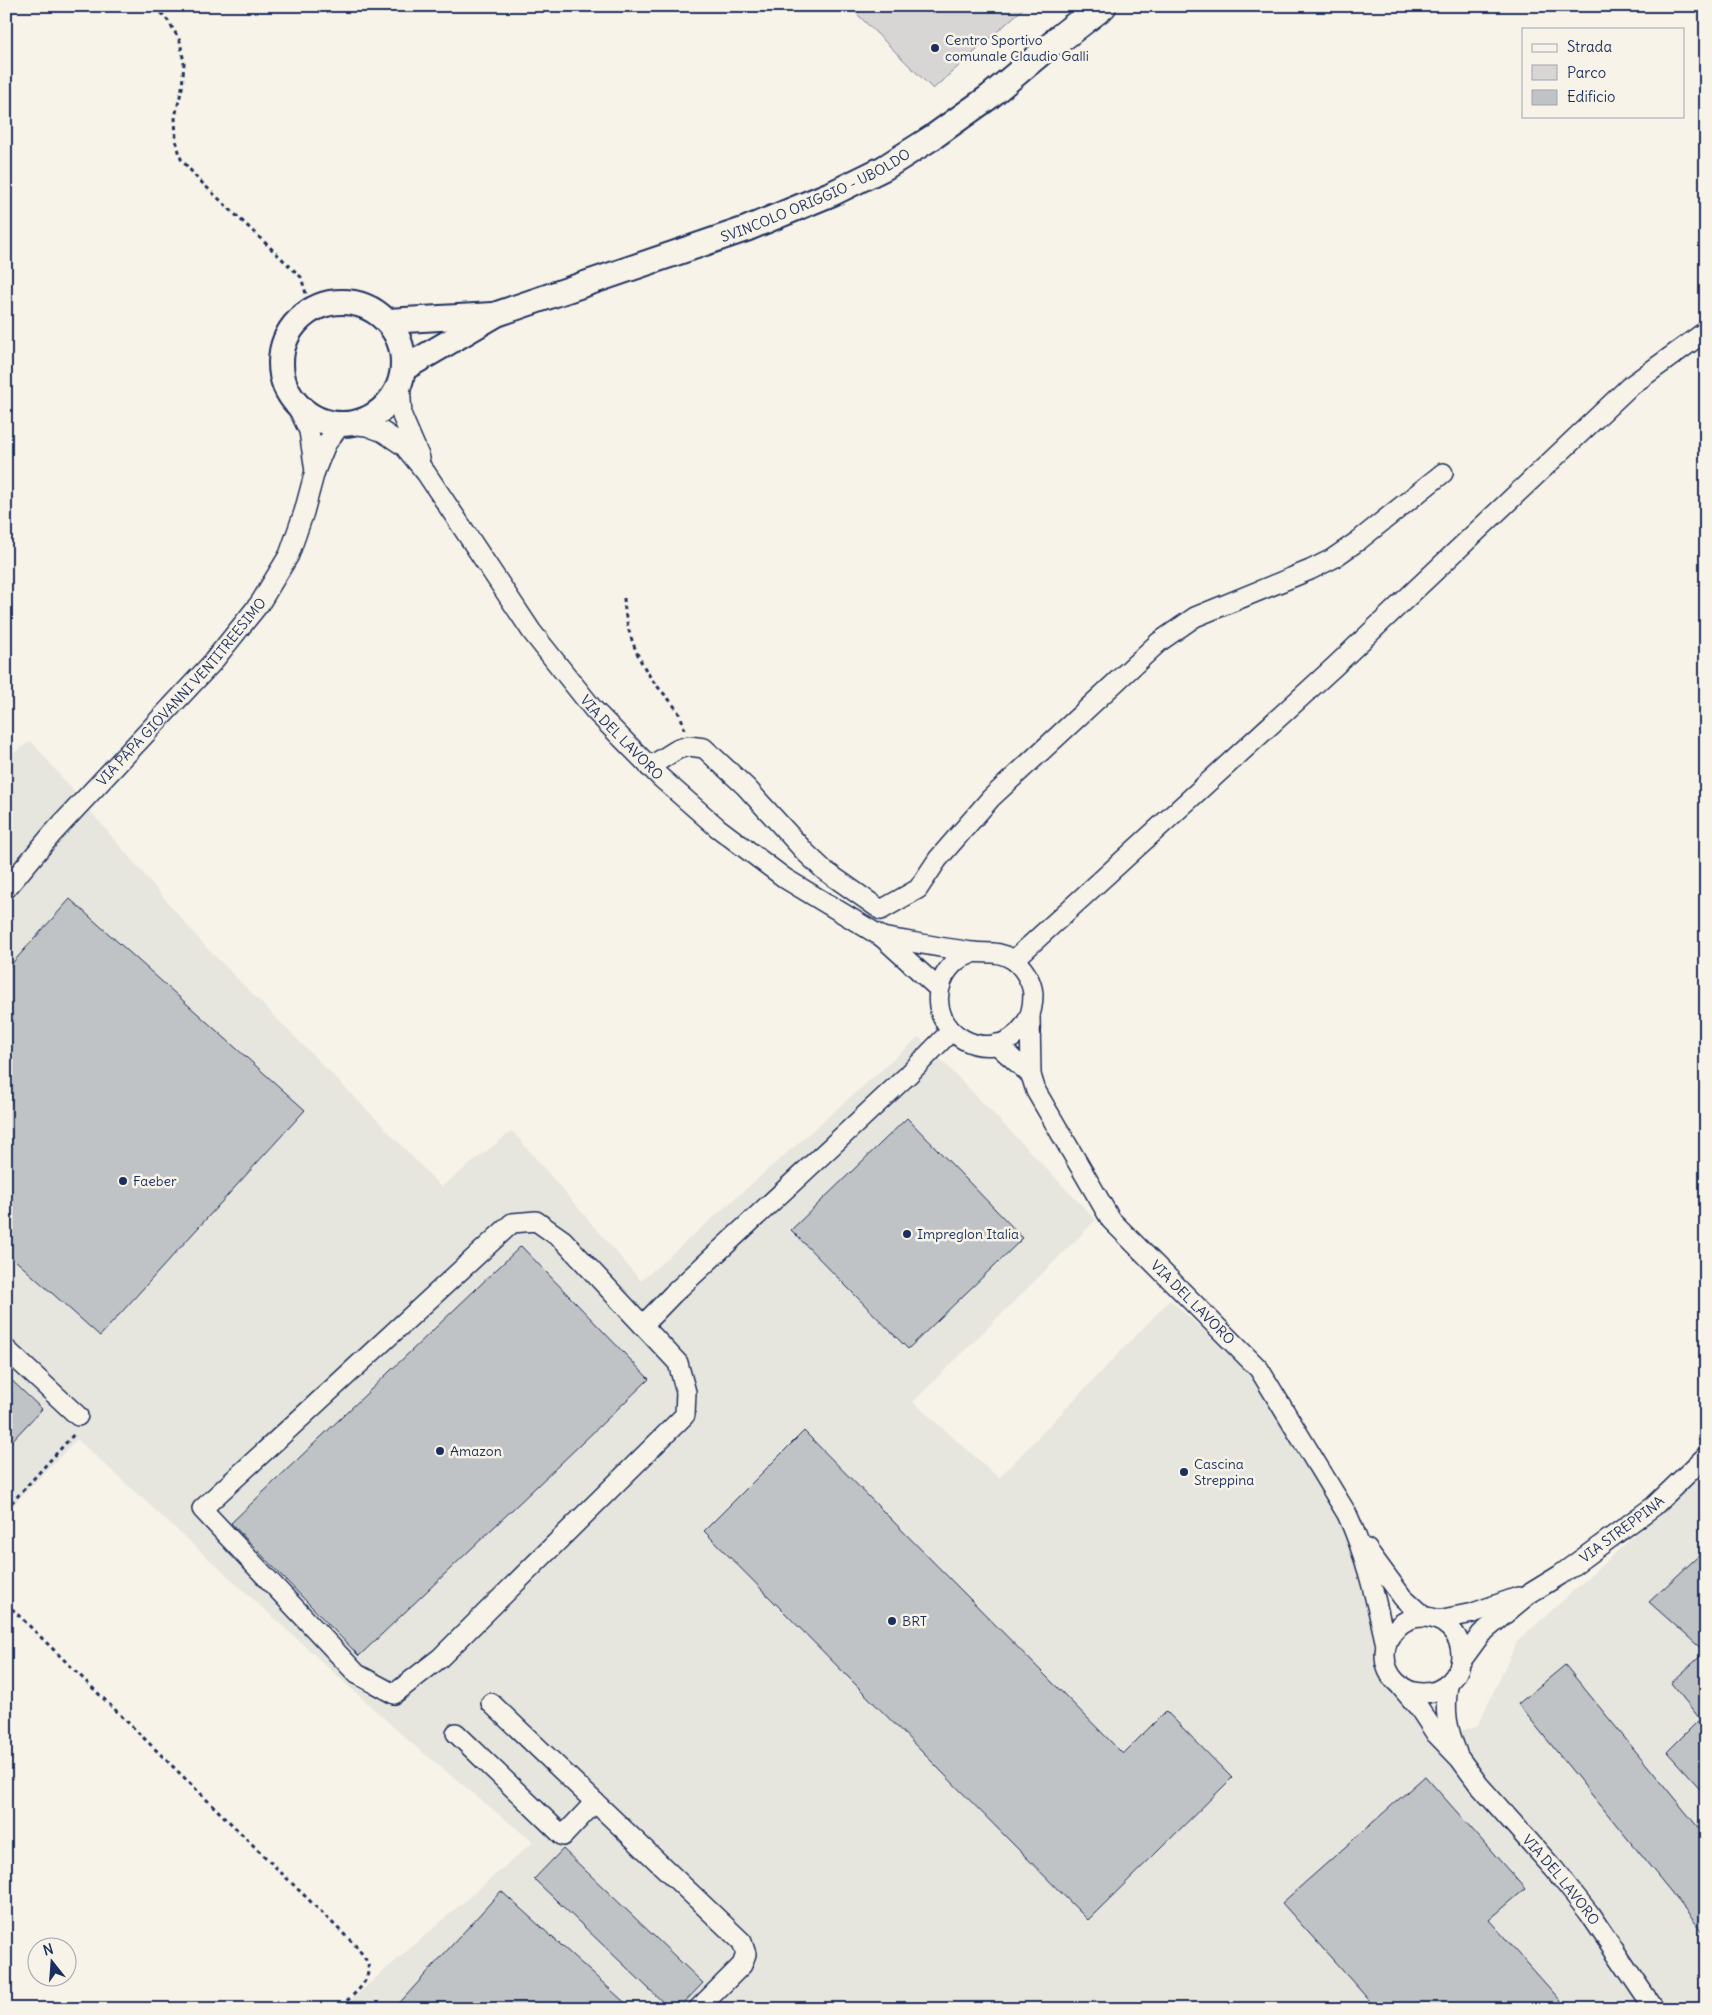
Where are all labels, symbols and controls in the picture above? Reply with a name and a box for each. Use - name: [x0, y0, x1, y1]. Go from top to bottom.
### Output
- legend: [1522, 28, 1684, 118]
- place label: Centro Sportivo comunale Claudio Galli: [945, 31, 1089, 65]
- text: Strada: [1567, 37, 1612, 56]
- marker: Centro Sportivo comunale Claudio Galli: [929, 42, 941, 54]
- text: Parco: [1567, 63, 1606, 82]
- text: Edificio: [1567, 87, 1615, 106]
- street label: SVINCOLO ORIGGIO - UBOLDO: [718, 145, 914, 246]
- street label: VIA PAPA GIOVANNI VENTITREESIMO: [93, 594, 270, 790]
- street label: VIA DEL LAVORO: [576, 691, 667, 784]
- place label: Faeber: [133, 1172, 177, 1190]
- marker: Faeber: [117, 1175, 129, 1187]
- place label: Impreglon Italia: [917, 1225, 1019, 1243]
- marker: Impreglon Italia: [901, 1228, 913, 1240]
- street label: VIA DEL LAVORO: [1147, 1256, 1239, 1348]
- place label: Amazon: [450, 1442, 502, 1460]
- marker: Amazon: [434, 1445, 446, 1457]
- place label: Cascina Streppina: [1194, 1455, 1254, 1489]
- marker: Cascina Streppina: [1178, 1466, 1190, 1478]
- street label: VIA STREPPINA: [1576, 1492, 1668, 1567]
- place label: BRT: [902, 1612, 927, 1630]
- marker: BRT: [886, 1615, 898, 1627]
- street label: VIA DEL LAVORO: [1519, 1831, 1604, 1928]
- north arrow: [28, 1938, 78, 1988]
- text: N: [41, 1940, 55, 1960]

